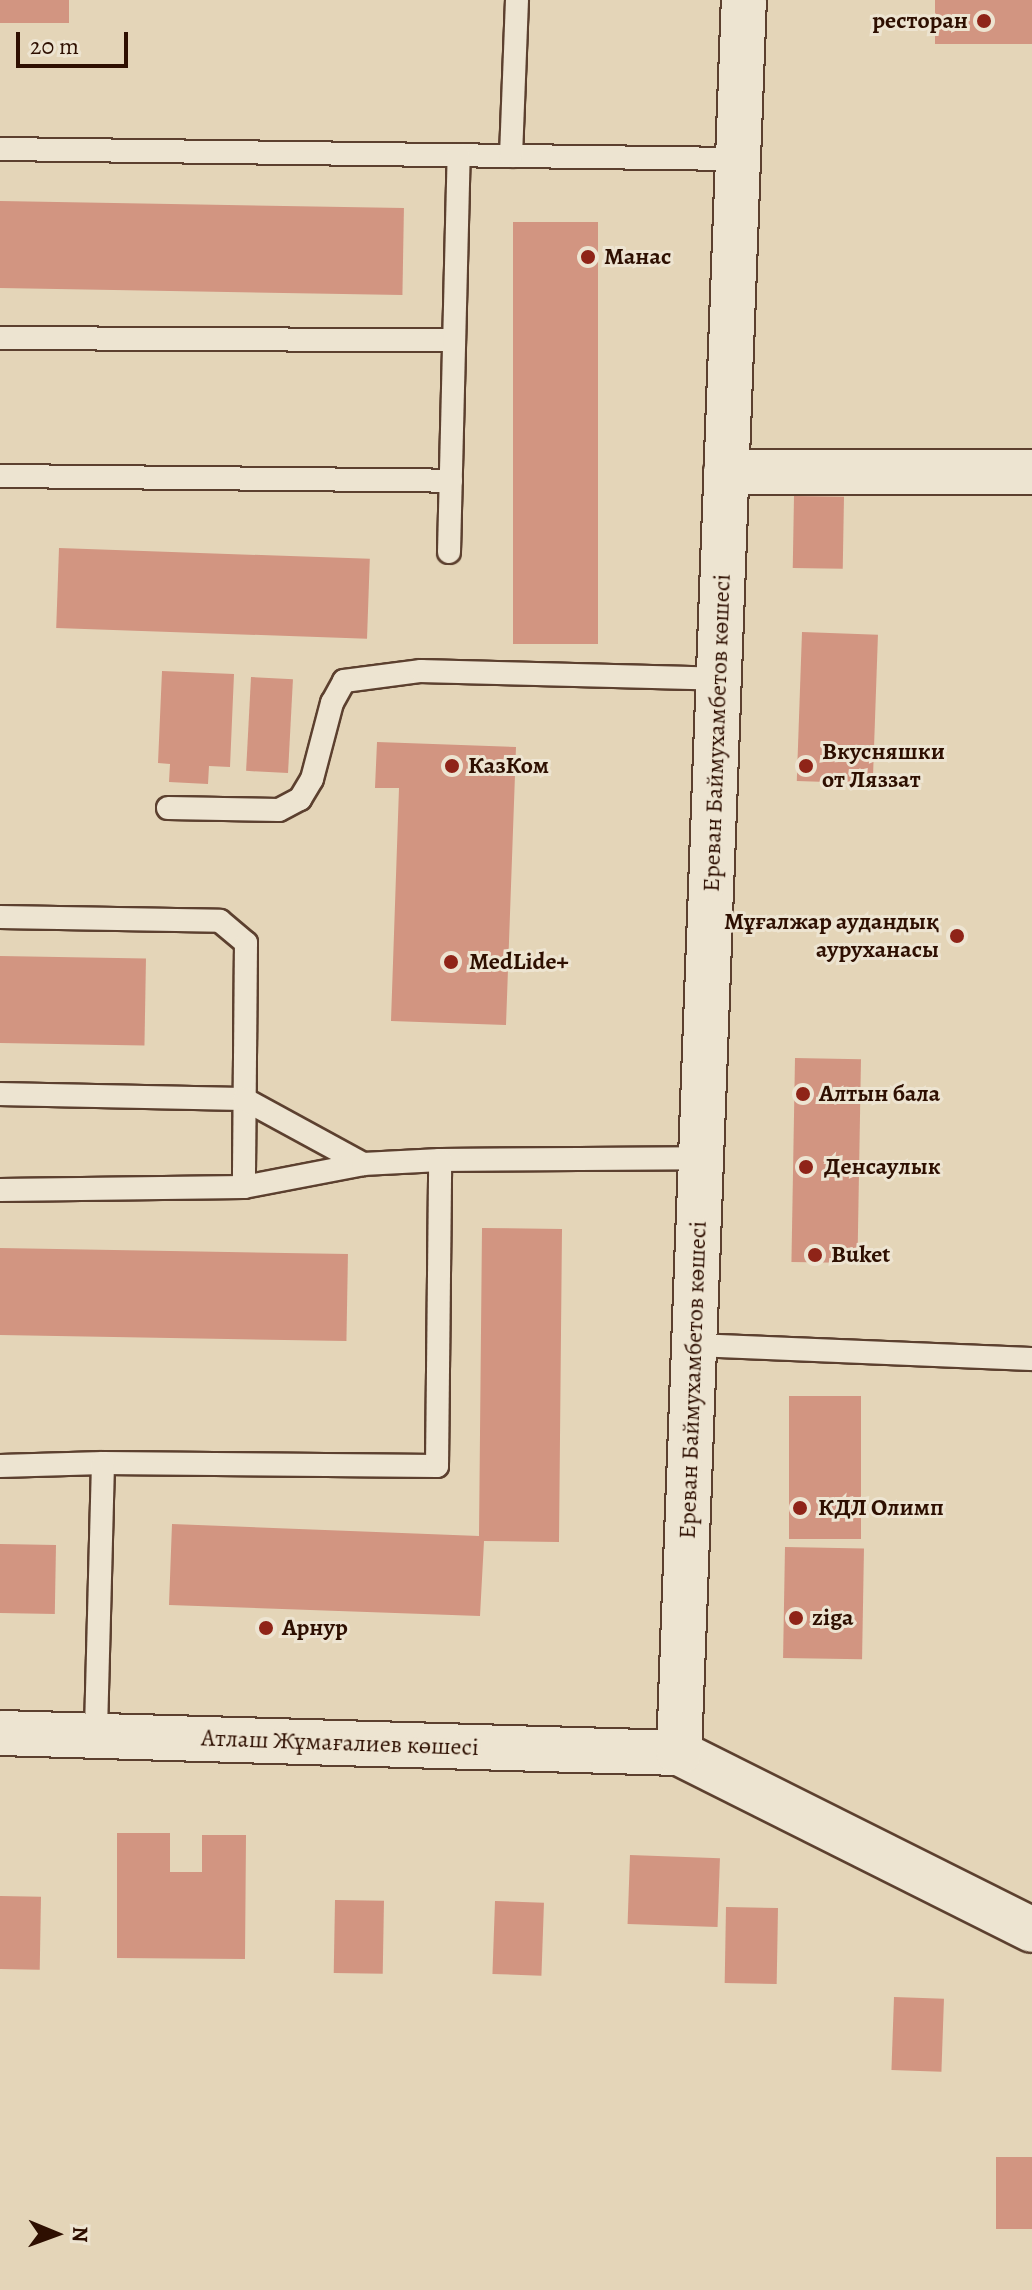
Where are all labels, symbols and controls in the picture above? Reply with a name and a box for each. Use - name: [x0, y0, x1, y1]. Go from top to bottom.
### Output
- place label: ресторан: [872, 7, 968, 35]
- marker: ресторан: [975, 12, 993, 30]
- scale bar: [20, 16, 132, 66]
- text: 20 m: [30, 30, 79, 62]
- place label: Манас: [604, 243, 671, 271]
- marker: Манас: [579, 248, 597, 266]
- street label: Ереван Баймухамбетов көшесі: [697, 573, 737, 893]
- place label: Вкусняшки от Ляззат: [822, 738, 945, 794]
- place label: КазКом: [468, 752, 549, 780]
- marker: КазКом: [443, 757, 461, 775]
- marker: Вкусняшки от Ляззат: [797, 757, 815, 775]
- place label: Мұғалжар аудандық ауруханасы: [724, 908, 939, 964]
- marker: Мұғалжар аудандық ауруханасы: [946, 925, 968, 947]
- place label: MedLide+: [469, 948, 569, 976]
- marker: MedLide+: [440, 951, 462, 973]
- place label: Алтын бала: [819, 1080, 940, 1108]
- marker: Алтын бала: [794, 1085, 812, 1103]
- place label: Денсаулык: [824, 1153, 941, 1181]
- marker: Денсаулык: [795, 1156, 817, 1178]
- street label: Ереван Баймухамбетов көшесі: [673, 1220, 713, 1540]
- place label: Buket: [831, 1241, 890, 1269]
- marker: Buket: [806, 1246, 824, 1264]
- place label: КДЛ Олимп: [818, 1494, 944, 1522]
- marker: КДЛ Олимп: [789, 1497, 811, 1519]
- place label: ziga: [812, 1604, 854, 1632]
- marker: ziga: [787, 1609, 805, 1627]
- place label: Арнур: [282, 1614, 348, 1642]
- marker: Арнур: [257, 1619, 275, 1637]
- street label: Атлаш Жұмағалиев көшесі: [201, 1724, 479, 1762]
- north arrow: [16, 2194, 96, 2274]
- text: N: [65, 2226, 95, 2243]

